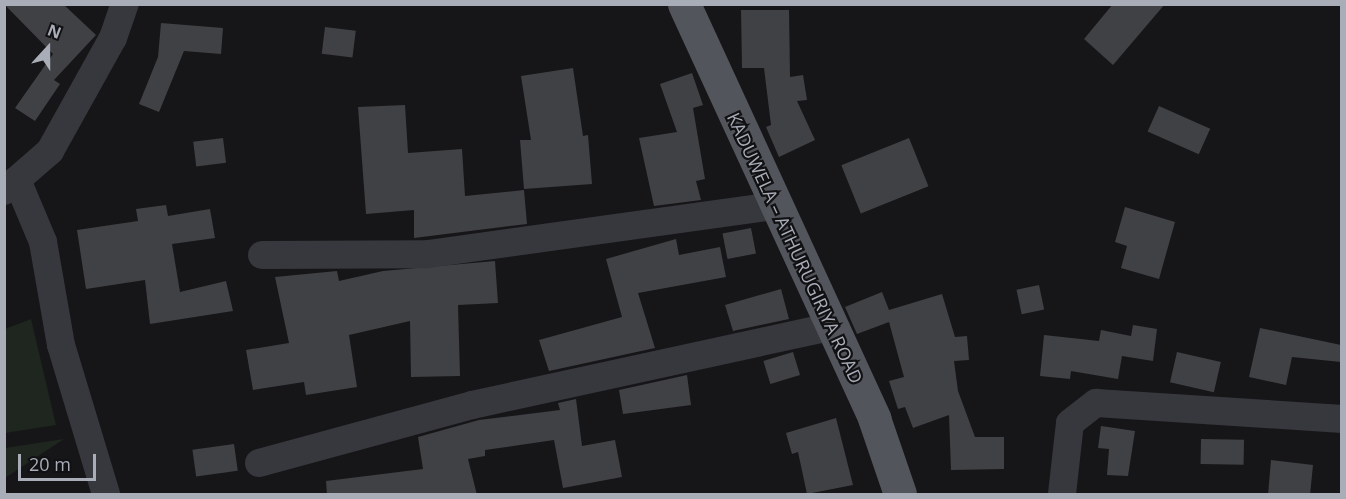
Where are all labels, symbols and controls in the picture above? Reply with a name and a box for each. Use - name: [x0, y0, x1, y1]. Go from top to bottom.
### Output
- north arrow: [18, 18, 78, 78]
- text: N: [44, 19, 64, 44]
- street label: KADUWELA – ATHURUGIRIYA ROAD: [723, 109, 867, 387]
- scale bar: [21, 442, 99, 480]
- text: 20 m: [29, 452, 71, 476]

